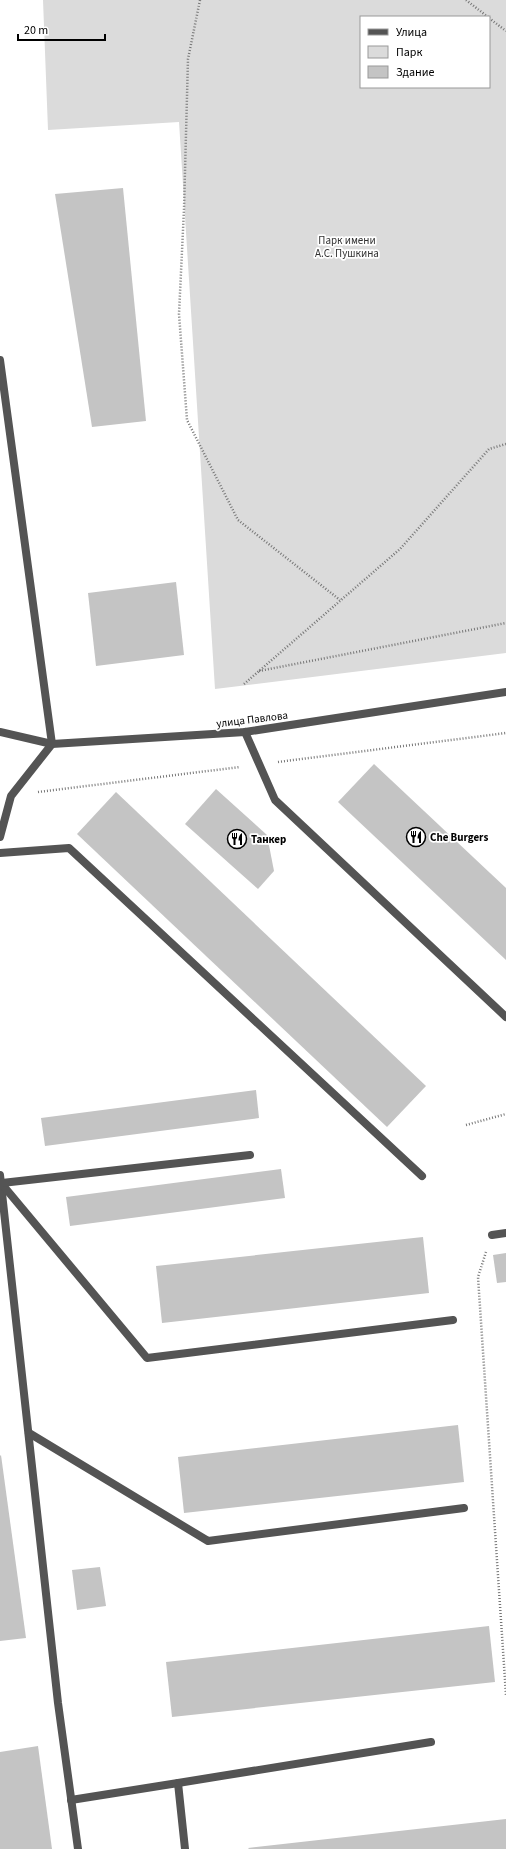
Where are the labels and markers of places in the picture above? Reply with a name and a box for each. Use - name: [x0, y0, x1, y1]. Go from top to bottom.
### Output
- restaurant icon: Che Burgers: [405, 826, 427, 848]
- restaurant icon: Танкер: [226, 828, 248, 850]
- place label: Che Burgers: [430, 830, 488, 845]
- place label: Танкер: [251, 832, 286, 847]

